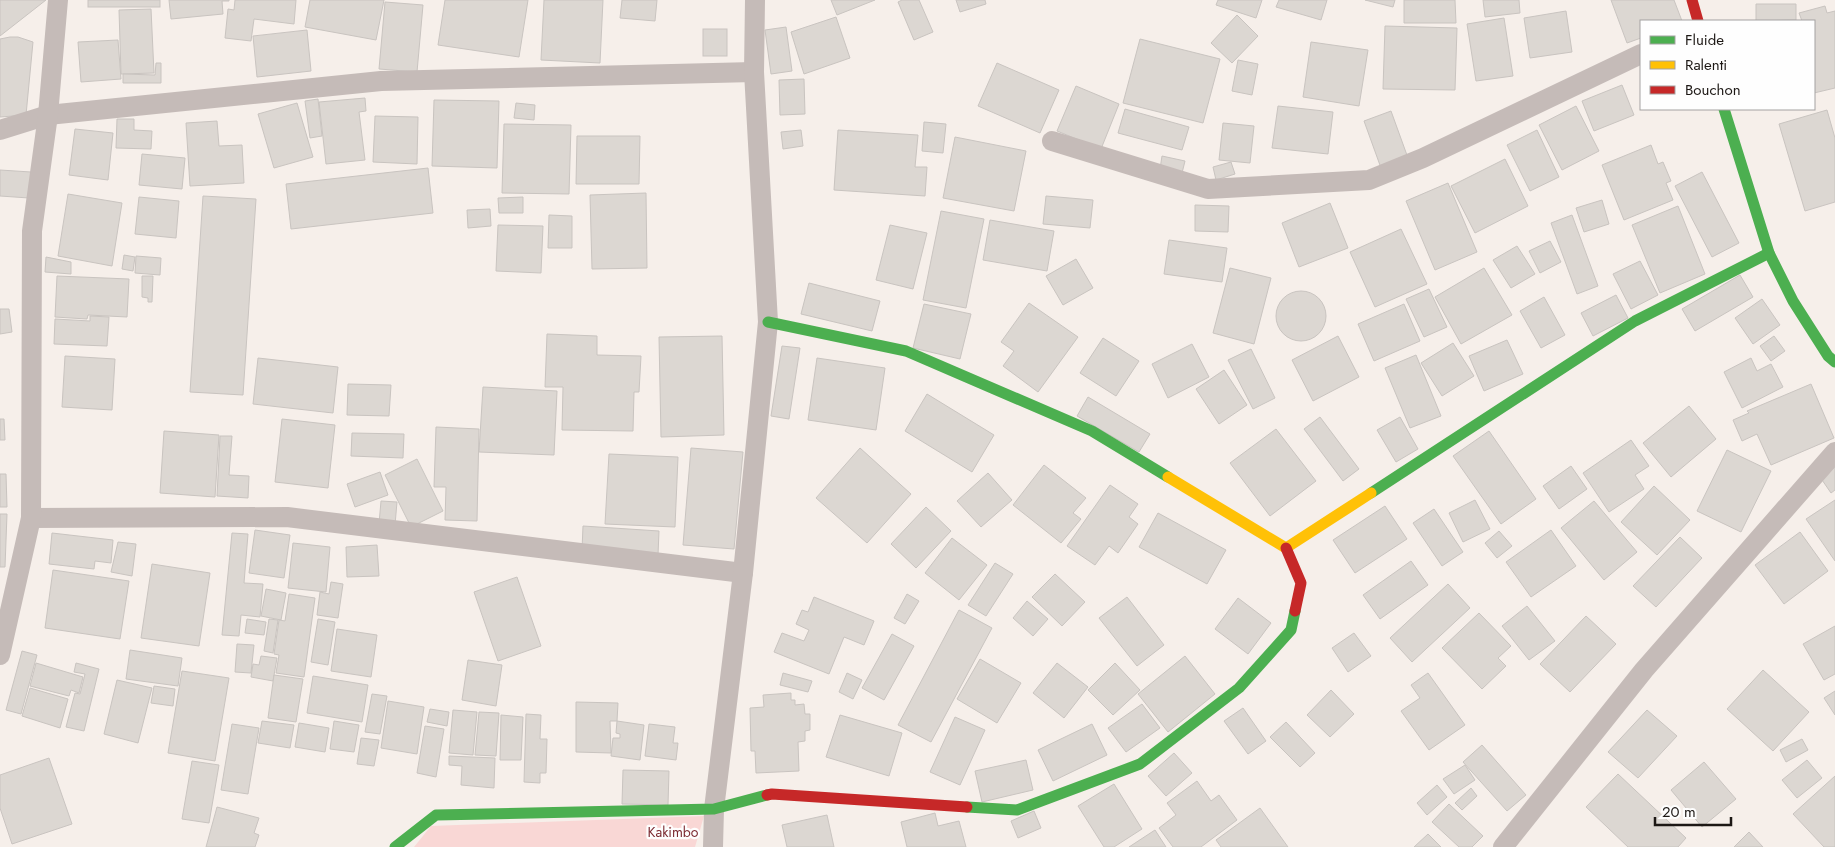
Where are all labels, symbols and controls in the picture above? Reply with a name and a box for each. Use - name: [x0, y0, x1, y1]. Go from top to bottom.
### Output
- legend: [1640, 20, 1815, 110]
- text: Fluide: [1685, 29, 1724, 51]
- text: Ralenti: [1685, 54, 1727, 76]
- text: Bouchon: [1685, 79, 1741, 101]
- scale bar: [1655, 794, 1731, 826]
- text: 20 m: [1662, 801, 1696, 823]
- park label: Kakimbo: [648, 822, 699, 842]

